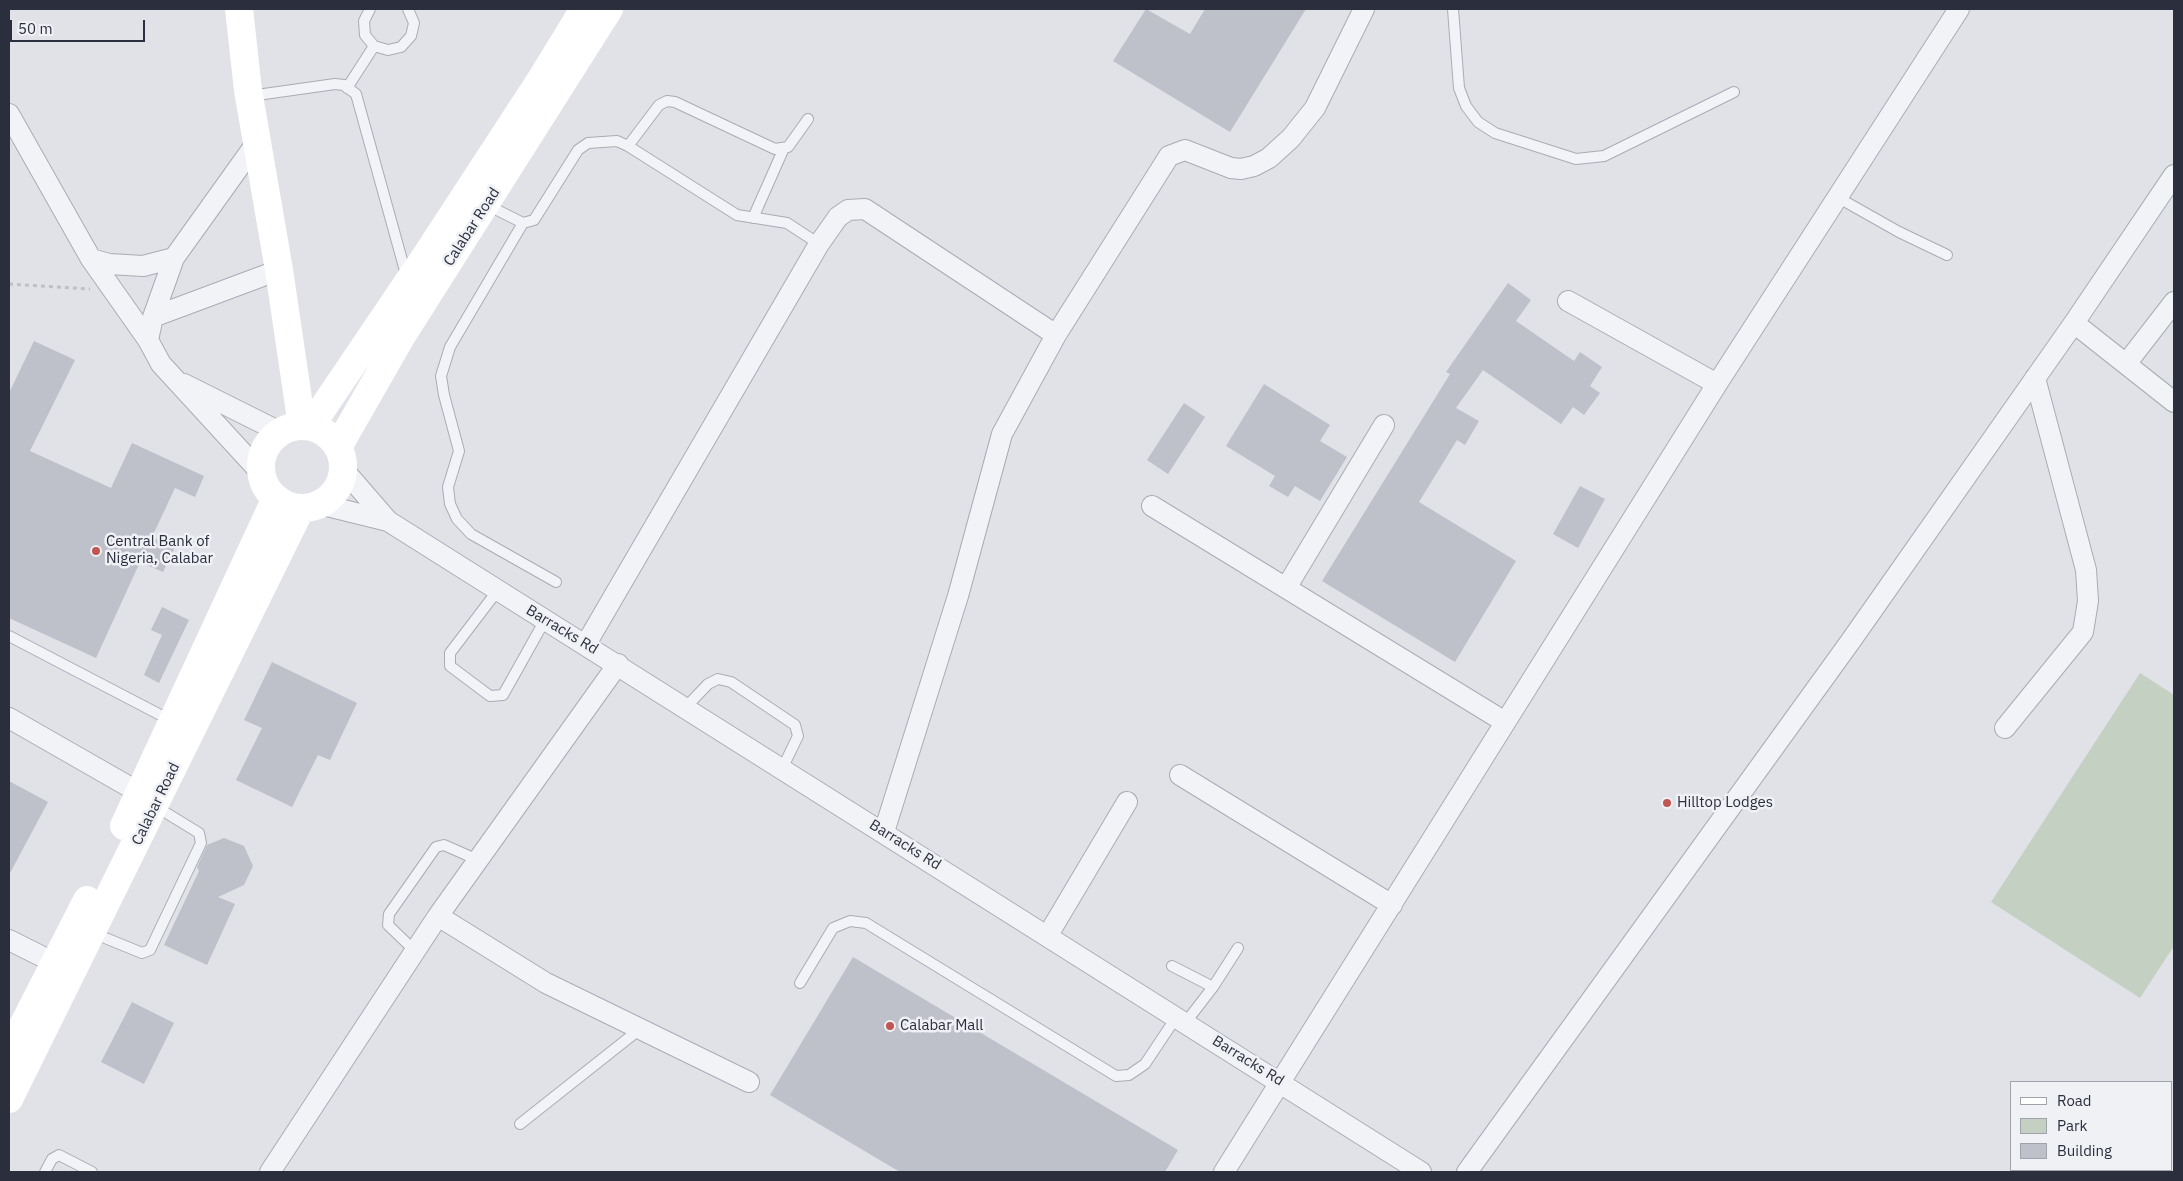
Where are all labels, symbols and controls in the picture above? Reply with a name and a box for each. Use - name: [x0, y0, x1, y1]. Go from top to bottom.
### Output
- scale bar: [12, 10, 148, 42]
- text: 50 m: [18, 19, 53, 38]
- street label: Calabar Road: [440, 185, 504, 269]
- place label: Central Bank of Nigeria, Calabar: [106, 533, 213, 568]
- marker: Central Bank of Nigeria, Calabar: [90, 545, 102, 557]
- street label: Barracks Rd: [523, 601, 601, 659]
- street label: Calabar Road: [128, 760, 184, 848]
- place label: Hilltop Lodges: [1677, 794, 1773, 812]
- marker: Hilltop Lodges: [1661, 797, 1673, 809]
- street label: Barracks Rd: [866, 816, 944, 874]
- place label: Calabar Mall: [900, 1017, 983, 1035]
- marker: Calabar Mall: [884, 1020, 896, 1032]
- street label: Barracks Rd: [1209, 1032, 1287, 1090]
- legend: [2010, 1081, 2173, 1171]
- text: Road: [2057, 1091, 2092, 1110]
- text: Park: [2057, 1116, 2087, 1135]
- text: Building: [2057, 1141, 2112, 1160]

